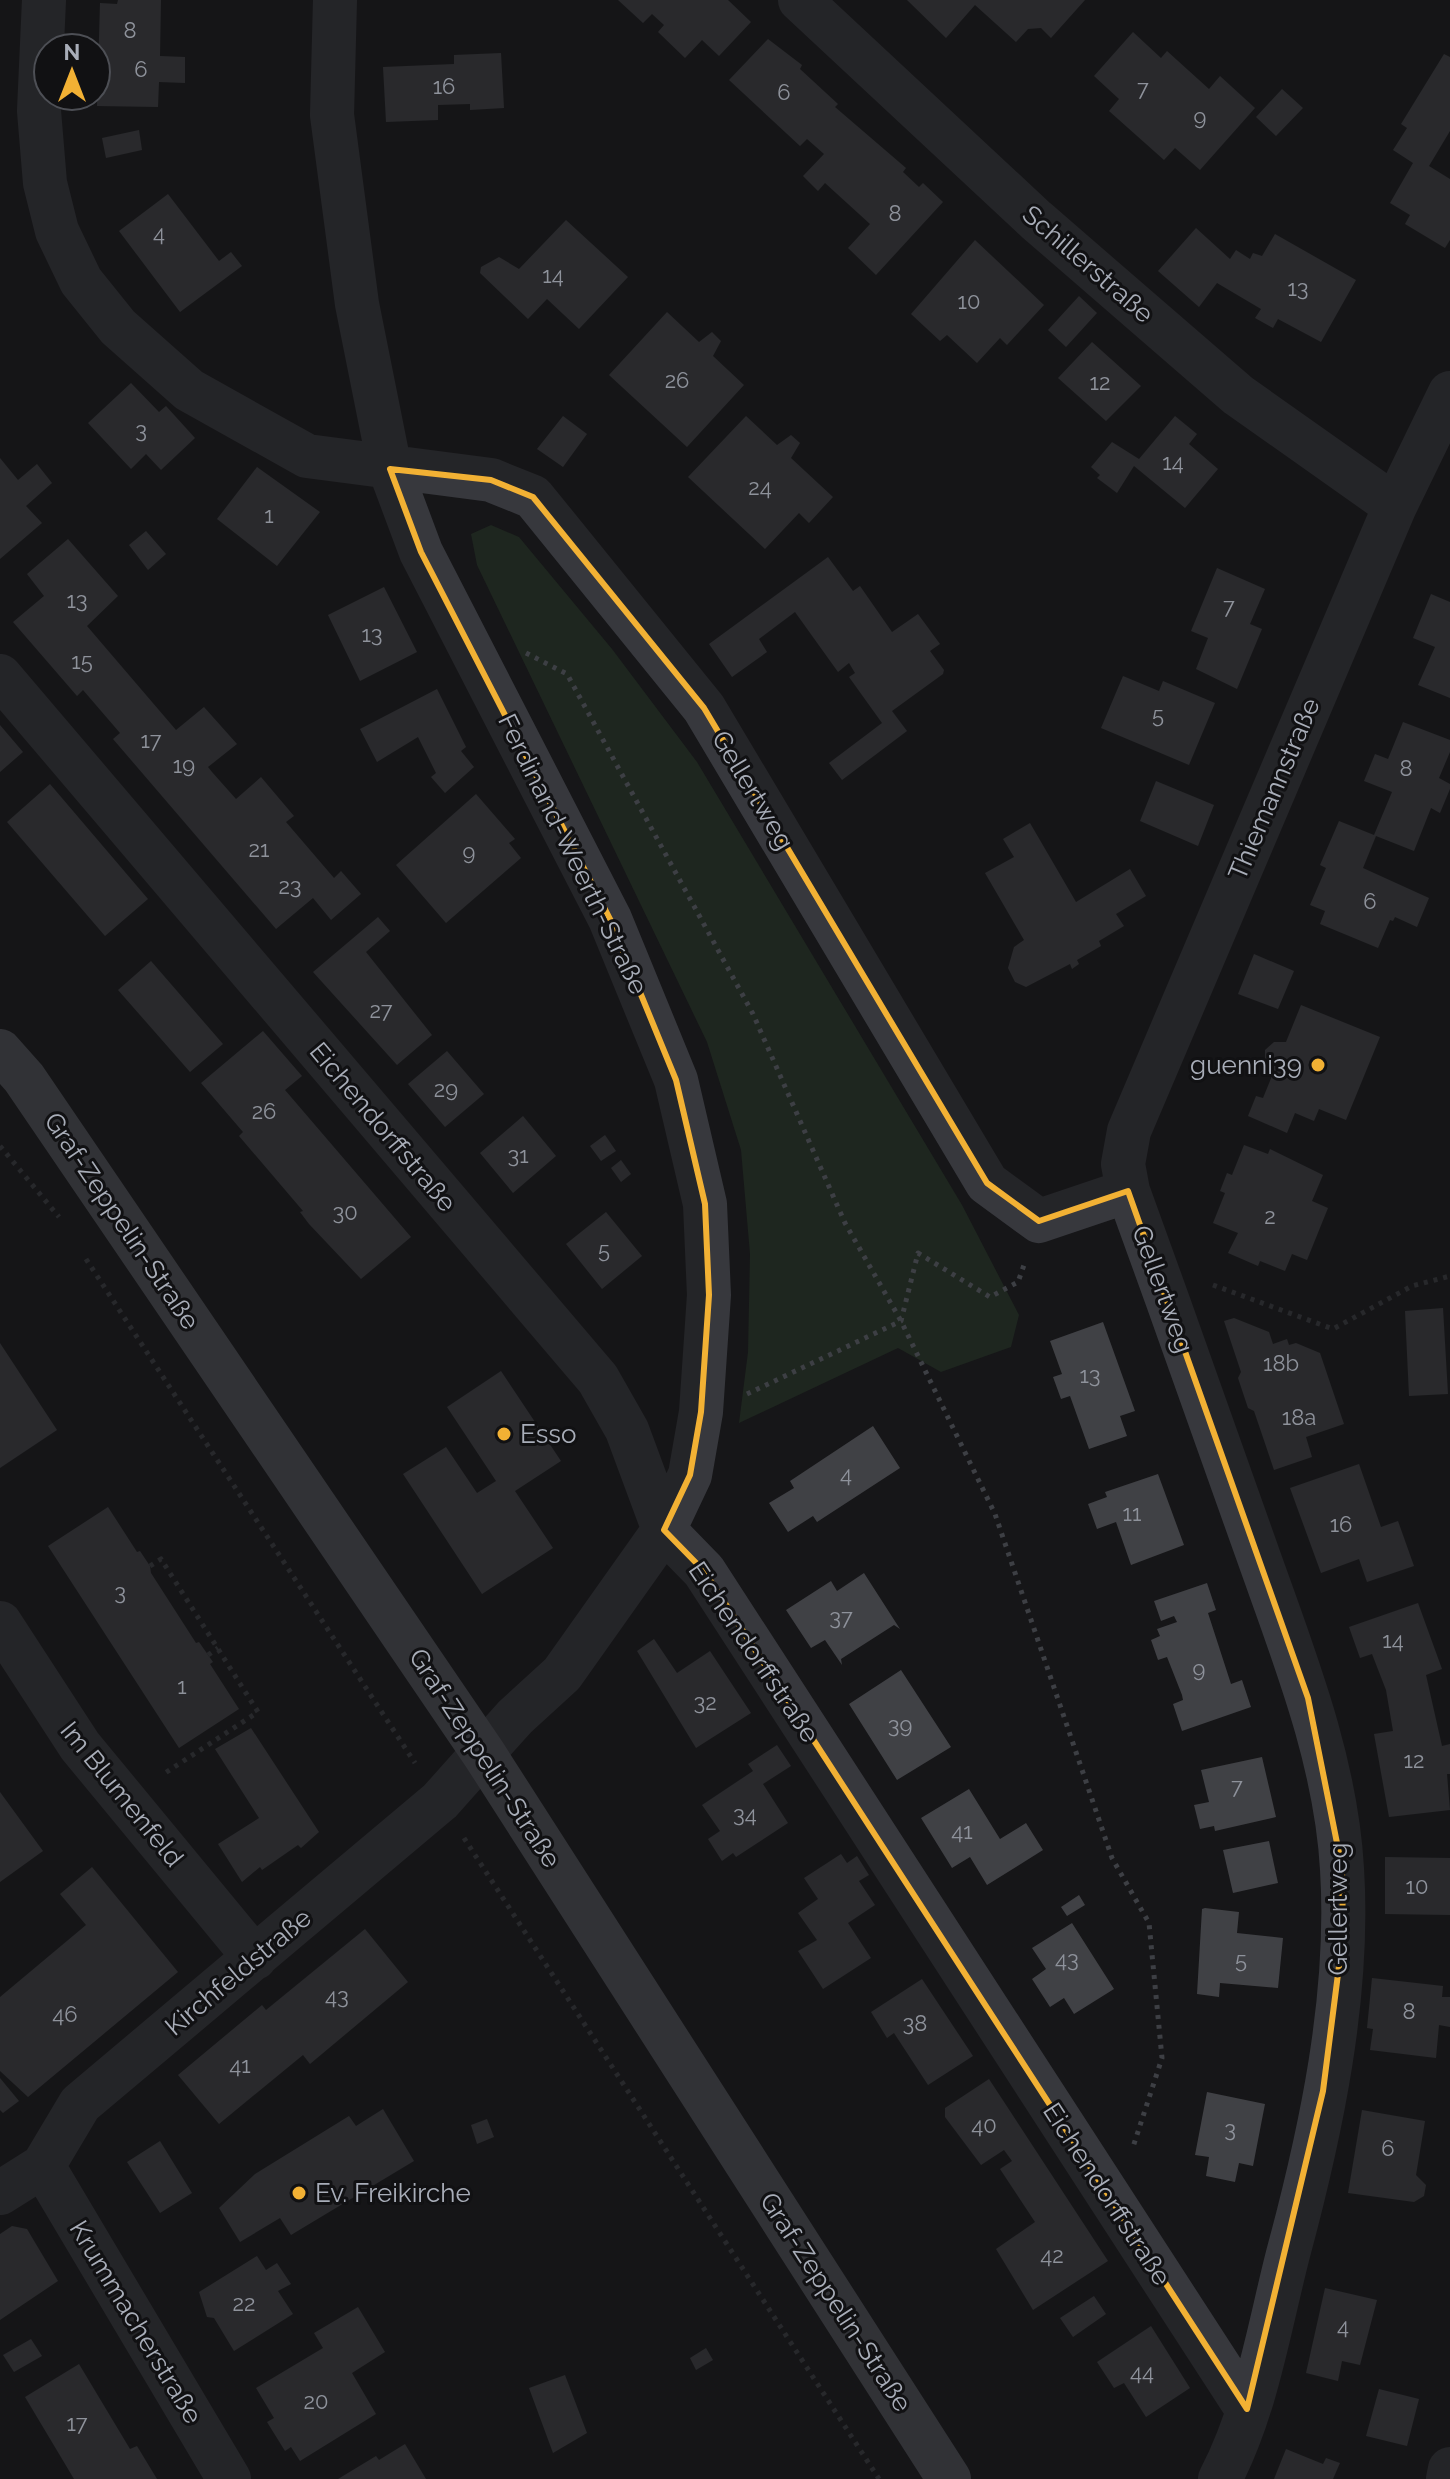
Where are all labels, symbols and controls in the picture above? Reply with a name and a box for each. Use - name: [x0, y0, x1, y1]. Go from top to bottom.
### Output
- house number: 8: [123, 17, 137, 43]
- north arrow: [32, 32, 112, 112]
- text: N: [64, 39, 80, 65]
- house number: 6: [134, 56, 148, 82]
- house number: 16: [433, 73, 455, 99]
- house number: 7: [1137, 75, 1149, 101]
- house number: 6: [777, 79, 791, 105]
- house number: 9: [1194, 104, 1206, 130]
- street label: Schillerstraße: [1016, 199, 1160, 329]
- house number: 8: [888, 200, 902, 226]
- house number: 4: [153, 220, 165, 246]
- house number: 14: [542, 262, 564, 288]
- house number: 13: [1287, 275, 1309, 301]
- house number: 10: [958, 288, 980, 314]
- house number: 26: [665, 367, 689, 393]
- house number: 12: [1090, 369, 1110, 395]
- house number: 3: [135, 417, 147, 443]
- house number: 14: [1162, 449, 1184, 475]
- house number: 24: [748, 474, 772, 500]
- house number: 1: [264, 502, 274, 528]
- house number: 13: [66, 587, 88, 613]
- house number: 7: [1223, 593, 1235, 619]
- house number: 13: [361, 621, 383, 647]
- house number: 15: [71, 648, 93, 674]
- street label: Thiemannstraße: [1222, 694, 1326, 884]
- house number: 5: [1152, 702, 1164, 728]
- street label: Ferdinand-Weerth-Straße: [492, 709, 654, 999]
- street label: Gellertweg: [706, 725, 800, 855]
- house number: 17: [140, 727, 162, 753]
- house number: 19: [173, 752, 195, 778]
- house number: 8: [1399, 755, 1413, 781]
- house number: 21: [249, 836, 269, 862]
- house number: 9: [463, 839, 475, 865]
- house number: 23: [278, 873, 302, 899]
- house number: 6: [1363, 888, 1377, 914]
- house number: 27: [369, 997, 393, 1023]
- street label: Eichendorffstraße: [304, 1036, 462, 1218]
- place label: guenni39: [1190, 1050, 1302, 1080]
- marker: guenni39: [1309, 1056, 1327, 1074]
- house number: 29: [434, 1076, 458, 1102]
- house number: 26: [252, 1098, 276, 1124]
- street label: Graf-Zeppelin-Straße: [38, 1107, 206, 1335]
- house number: 31: [507, 1142, 529, 1168]
- house number: 30: [332, 1199, 358, 1225]
- house number: 2: [1264, 1203, 1276, 1229]
- street label: Gellertweg: [1126, 1221, 1200, 1357]
- house number: 5: [598, 1237, 610, 1263]
- house number: 18b: [1263, 1350, 1299, 1376]
- house number: 13: [1079, 1362, 1101, 1388]
- house number: 18a: [1282, 1404, 1316, 1430]
- place label: Esso: [520, 1419, 576, 1449]
- marker: Esso: [495, 1425, 513, 1443]
- house number: 4: [840, 1461, 852, 1487]
- house number: 11: [1123, 1500, 1141, 1526]
- house number: 16: [1330, 1511, 1352, 1537]
- street label: Eichendorffstraße: [682, 1556, 826, 1748]
- house number: 3: [114, 1579, 126, 1605]
- house number: 37: [829, 1604, 853, 1630]
- house number: 14: [1382, 1627, 1404, 1653]
- street label: Graf-Zeppelin-Straße: [403, 1643, 567, 1873]
- house number: 9: [1193, 1656, 1205, 1682]
- house number: 1: [177, 1673, 187, 1699]
- house number: 32: [693, 1689, 717, 1715]
- house number: 39: [888, 1712, 912, 1738]
- street label: Im Blumenfeld: [54, 1716, 190, 1872]
- house number: 12: [1404, 1747, 1424, 1773]
- house number: 7: [1231, 1773, 1243, 1799]
- house number: 34: [733, 1801, 757, 1827]
- house number: 41: [951, 1818, 973, 1844]
- street label: Gellertweg: [1323, 1842, 1353, 1976]
- house number: 10: [1406, 1873, 1428, 1899]
- street label: Kirchfeldstraße: [159, 1902, 317, 2042]
- house number: 43: [1055, 1946, 1079, 1972]
- house number: 5: [1235, 1947, 1247, 1973]
- house number: 43: [325, 1983, 349, 2009]
- house number: 8: [1402, 1998, 1416, 2024]
- house number: 46: [52, 2001, 78, 2027]
- house number: 38: [903, 2010, 927, 2036]
- house number: 41: [229, 2052, 251, 2078]
- street label: Eichendorffstraße: [1037, 2097, 1177, 2291]
- house number: 40: [971, 2112, 997, 2138]
- house number: 3: [1224, 2116, 1236, 2142]
- house number: 6: [1381, 2135, 1395, 2161]
- place label: Ev. Freikirche: [315, 2178, 471, 2208]
- marker: Ev. Freikirche: [290, 2184, 308, 2202]
- street label: Graf-Zeppelin-Straße: [754, 2187, 918, 2417]
- street label: Krummacherstraße: [64, 2215, 208, 2429]
- house number: 42: [1040, 2242, 1064, 2268]
- house number: 22: [233, 2290, 255, 2316]
- house number: 4: [1337, 2313, 1349, 2339]
- house number: 44: [1130, 2359, 1154, 2385]
- house number: 20: [304, 2388, 328, 2414]
- house number: 17: [66, 2410, 88, 2436]

